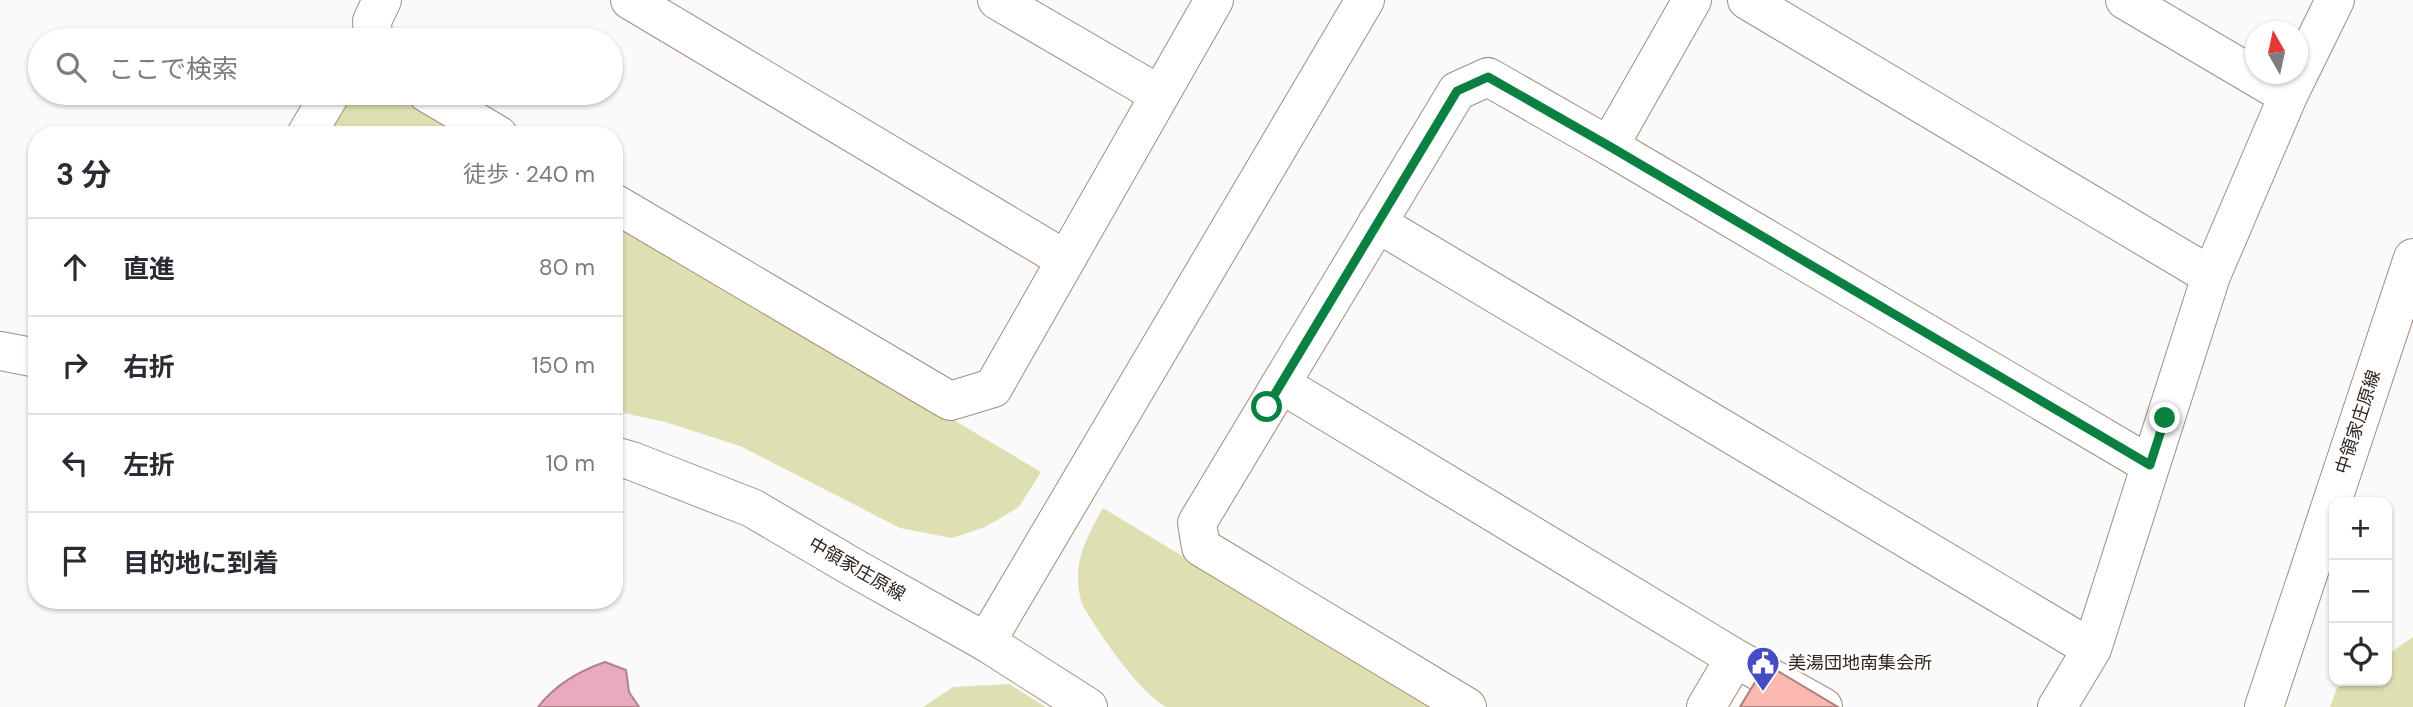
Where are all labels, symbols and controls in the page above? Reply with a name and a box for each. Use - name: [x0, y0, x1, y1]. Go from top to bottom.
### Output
- north arrow: [2245, 21, 2308, 84]
- search box: [28, 28, 623, 105]
- icon: search: [52, 48, 90, 86]
- text: ここで検索: [108, 52, 238, 86]
- text: 3 分: [56, 155, 111, 194]
- text: 徒歩 · 240 m: [463, 159, 595, 189]
- icon: ahead: [56, 248, 94, 286]
- text: 直進: [123, 252, 175, 286]
- text: 80 m: [539, 252, 595, 282]
- icon: right: [56, 346, 94, 384]
- text: 右折: [123, 350, 175, 384]
- text: 150 m: [531, 350, 595, 380]
- street label: 中領家庄原線: [2330, 367, 2386, 477]
- route start: [1251, 391, 1282, 422]
- route end: [2149, 402, 2180, 433]
- icon: left: [56, 444, 94, 482]
- text: 左折: [123, 448, 175, 482]
- text: 10 m: [545, 448, 595, 478]
- map controls: [2329, 497, 2392, 686]
- button: +: [2329, 497, 2392, 560]
- street label: 中領家庄原線: [804, 532, 910, 606]
- icon: arrive: [56, 542, 94, 580]
- text: 目的地に到着: [123, 546, 279, 580]
- button: −: [2329, 560, 2392, 623]
- button: locate: [2329, 623, 2392, 686]
- public building icon: 美湯団地南集会所: [1744, 644, 1782, 693]
- place label: 美湯団地南集会所: [1788, 651, 1932, 675]

